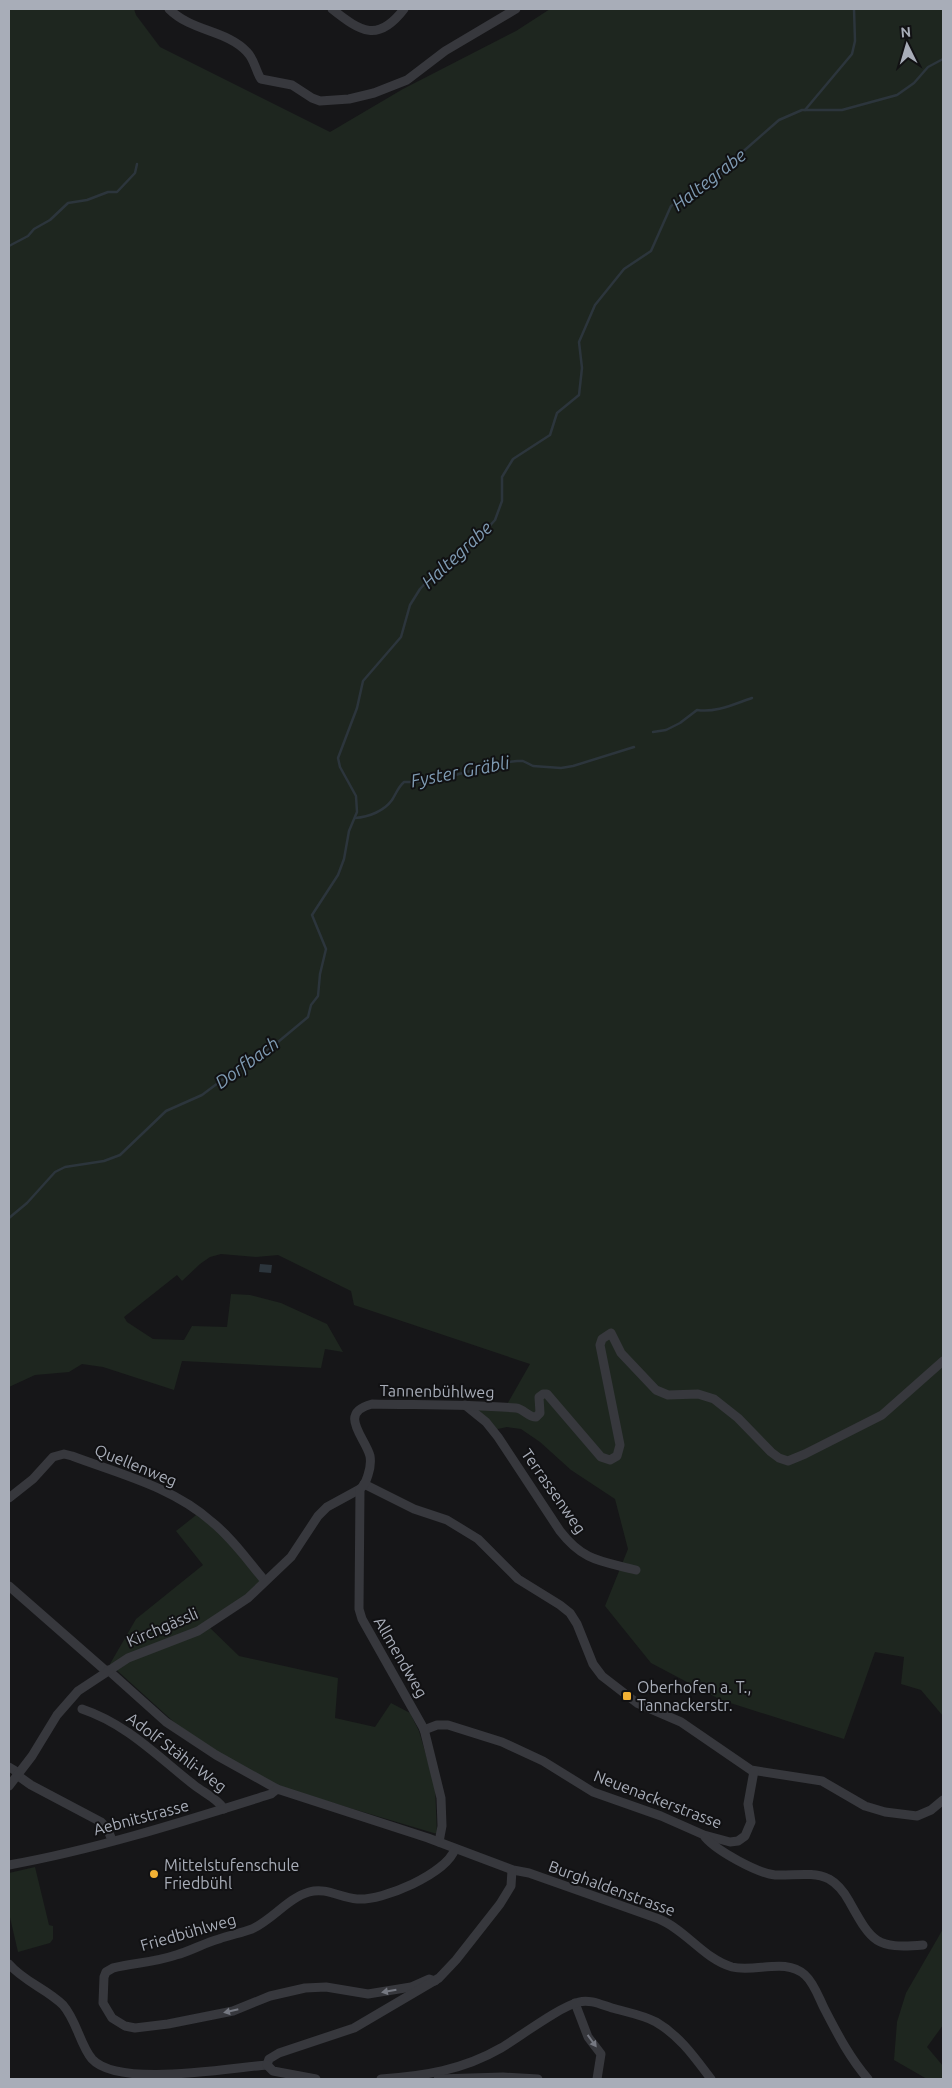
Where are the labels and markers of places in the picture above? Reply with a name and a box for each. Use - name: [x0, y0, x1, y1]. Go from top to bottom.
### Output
- place label: Oberhofen a. T., Tannackerstr.: [637, 1678, 751, 1714]
- marker: Oberhofen a. T., Tannackerstr.: [621, 1690, 633, 1702]
- place label: Mittelstufenschule Friedbühl: [164, 1856, 299, 1892]
- marker: Mittelstufenschule Friedbühl: [148, 1868, 160, 1880]

